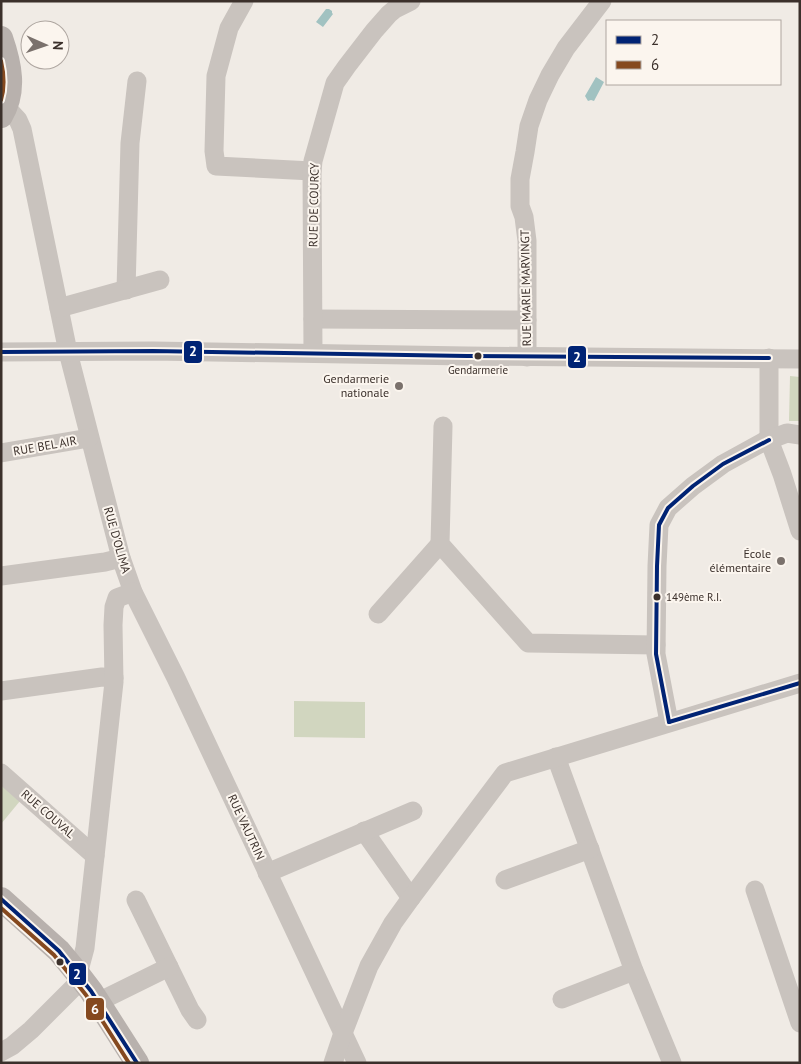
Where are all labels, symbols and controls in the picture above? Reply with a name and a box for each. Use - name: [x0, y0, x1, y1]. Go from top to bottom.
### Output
- north arrow: [20, 20, 70, 70]
- legend: [606, 20, 781, 85]
- text: 2: [651, 30, 659, 49]
- text: N: [49, 41, 67, 50]
- text: 6: [651, 55, 659, 74]
- street label: RUE DE COURCY: [305, 162, 322, 247]
- street label: RUE MARIE MARVINGT: [517, 229, 534, 347]
- line badge: 2: [183, 340, 203, 364]
- text: 2: [189, 342, 197, 360]
- line badge: 2: [567, 345, 587, 369]
- text: 2: [573, 348, 581, 366]
- marker: Gendarmerie: [473, 351, 483, 361]
- place label: Gendarmerie: [448, 363, 509, 377]
- place label: Gendarmerie nationale: [323, 371, 389, 400]
- marker: Gendarmerie nationale: [393, 380, 405, 392]
- street label: RUE BEL AIR: [12, 433, 78, 458]
- street label: RUE D'OLIMA: [101, 505, 134, 575]
- place label: École élémentaire: [709, 546, 771, 575]
- marker: École élémentaire: [775, 555, 787, 567]
- place label: 149ème R.I.: [666, 590, 721, 604]
- marker: 149ème R.I.: [652, 592, 662, 602]
- street label: RUE COUVAL: [18, 786, 78, 841]
- street label: RUE VAUTRIN: [225, 792, 268, 862]
- unlabelled marker: [55, 957, 65, 967]
- line badge: 2: [68, 962, 87, 986]
- text: 2: [73, 965, 81, 983]
- line badge: 6: [85, 997, 105, 1021]
- text: 6: [91, 1000, 99, 1018]

